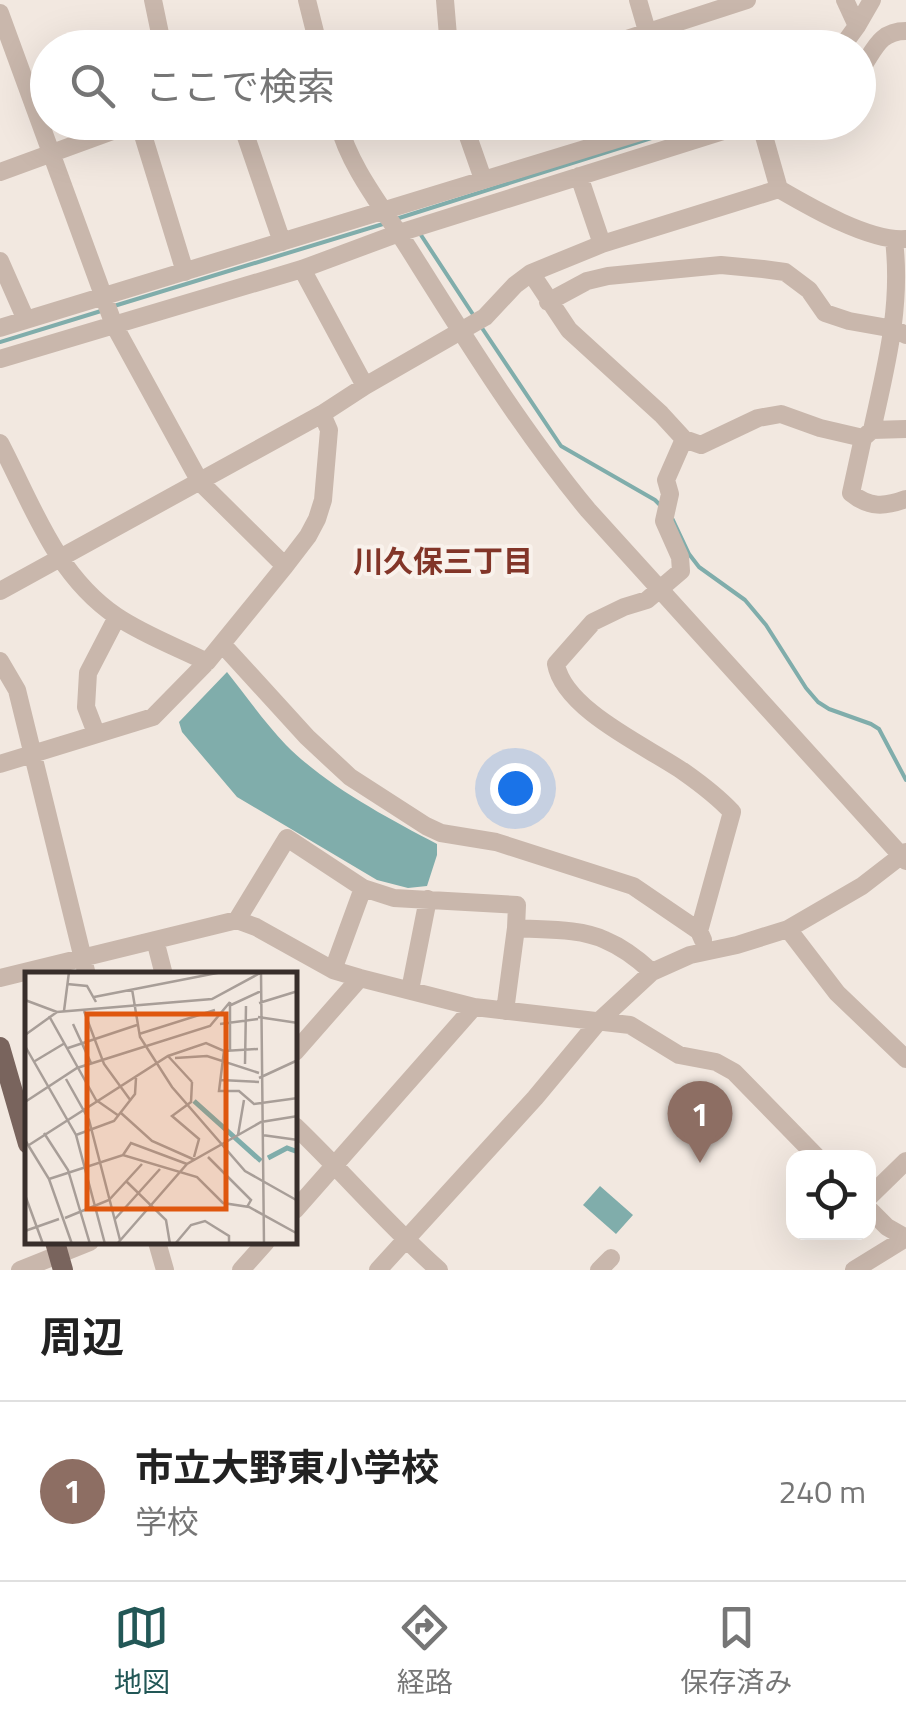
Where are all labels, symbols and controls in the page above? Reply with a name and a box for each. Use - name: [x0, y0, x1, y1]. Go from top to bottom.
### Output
- search box: [30, 30, 876, 140]
- text: ここで検索: [145, 57, 335, 115]
- icon: search: [65, 58, 120, 113]
- district label: 川久保三丁目: [353, 538, 533, 584]
- your location: [490, 763, 541, 814]
- inset map: [25, 972, 298, 1245]
- pin: 1: [668, 1080, 732, 1163]
- map controls: [786, 1150, 876, 1240]
- button: locate: [786, 1150, 876, 1240]
- text: 周辺: [40, 1304, 124, 1368]
- text: 市立大野東小学校: [135, 1438, 439, 1496]
- text: 1: [64, 1467, 81, 1515]
- text: 240 m: [778, 1467, 866, 1515]
- text: 学校: [135, 1497, 199, 1545]
- tab: 地図: [114, 1600, 170, 1703]
- tab: 経路: [397, 1600, 453, 1703]
- tab: 保存済み: [680, 1600, 792, 1703]

